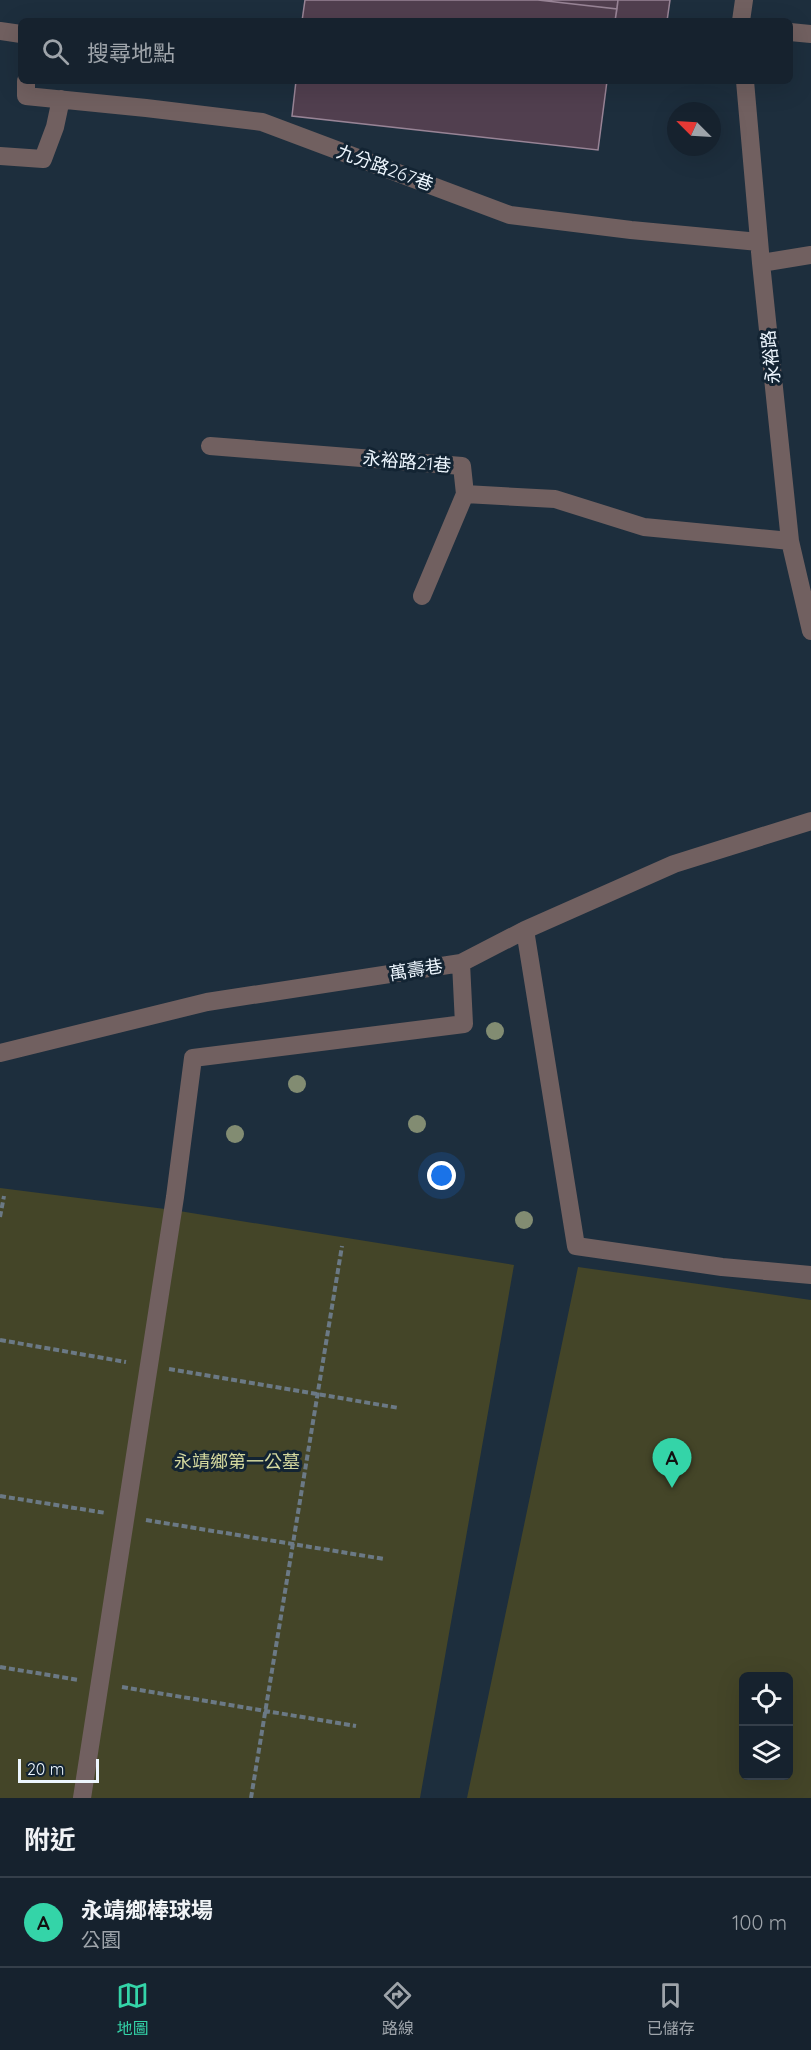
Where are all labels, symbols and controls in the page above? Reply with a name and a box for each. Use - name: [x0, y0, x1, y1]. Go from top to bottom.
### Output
- search box: [18, 18, 793, 84]
- icon: search: [39, 35, 72, 68]
- text: 搜尋地點: [87, 39, 175, 67]
- north arrow: [667, 102, 721, 156]
- street label: 九分路267巷: [334, 139, 437, 196]
- street label: 永裕路: [756, 329, 785, 385]
- street label: 永裕路21巷: [362, 446, 452, 477]
- street label: 萬壽巷: [387, 954, 444, 985]
- your location: [427, 1161, 456, 1190]
- pin: A: [652, 1438, 692, 1488]
- park label: 永靖鄉第一公墓: [174, 1450, 300, 1473]
- map controls: [739, 1672, 793, 1780]
- button: locate: [739, 1672, 793, 1726]
- button: layers: [739, 1726, 793, 1780]
- scale bar: [18, 1756, 99, 1784]
- text: 20 m: [27, 1759, 64, 1779]
- text: 附近: [24, 1823, 76, 1856]
- text: 永靖鄉棒球場: [81, 1896, 213, 1924]
- text: A: [37, 1910, 50, 1935]
- text: 100 m: [732, 1910, 787, 1935]
- text: 公園: [81, 1927, 121, 1952]
- tab: 地圖: [116, 1979, 149, 2039]
- tab: 路線: [381, 1979, 414, 2039]
- tab: 已儲存: [647, 1979, 695, 2039]

